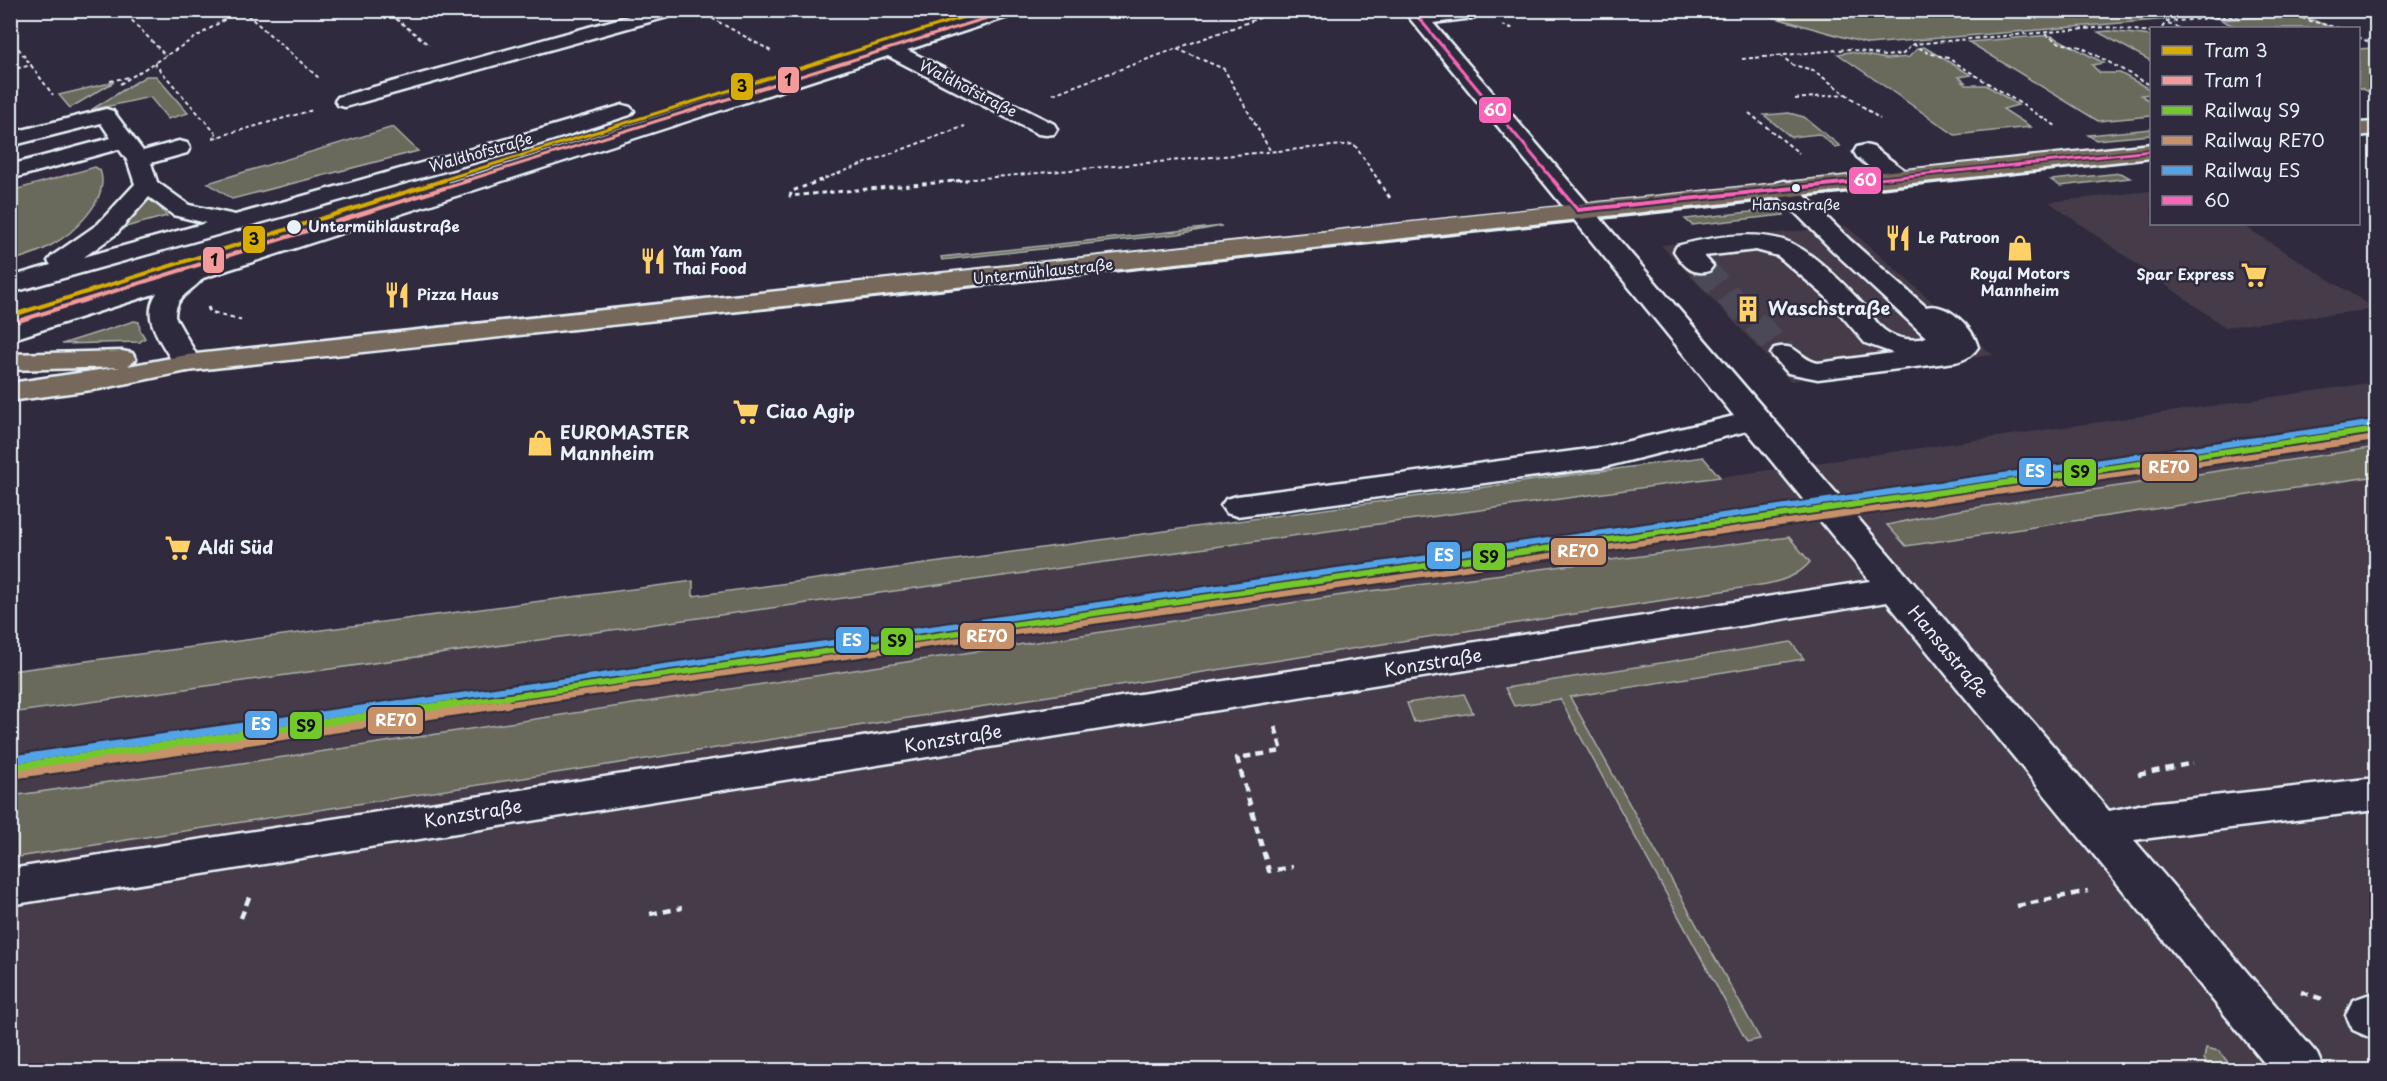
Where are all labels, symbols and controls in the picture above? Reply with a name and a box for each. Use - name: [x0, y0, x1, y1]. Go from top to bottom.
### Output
- legend: [2150, 27, 2360, 225]
- text: Tram 3: [2204, 36, 2268, 63]
- street label: Waldhofstraße: [916, 53, 1022, 122]
- line badge: 1: [777, 66, 800, 94]
- text: Tram 1: [2204, 66, 2262, 93]
- text: 1: [784, 67, 792, 91]
- line badge: 3: [730, 72, 754, 101]
- text: 3: [737, 73, 747, 97]
- line badge: 60: [1478, 96, 1512, 124]
- text: Railway S9: [2204, 96, 2300, 123]
- text: 60: [1483, 97, 1507, 121]
- street label: Waldhofstraße: [426, 126, 535, 177]
- text: Railway RE70: [2204, 126, 2325, 153]
- text: Railway ES: [2204, 156, 2301, 183]
- line badge: 60: [1848, 166, 1882, 195]
- text: 60: [1853, 167, 1877, 191]
- marker: Hansastraße: [1790, 182, 1802, 194]
- text: 60: [2204, 186, 2230, 213]
- place label: Hansastraße: [1752, 194, 1840, 215]
- place label: Untermühlaustraße: [308, 214, 460, 237]
- marker: Untermühlaustraße: [285, 218, 303, 236]
- restaurant icon: Le Patroon: [1883, 223, 1913, 253]
- line badge: 3: [242, 225, 266, 254]
- place label: Le Patroon: [1918, 225, 2000, 248]
- text: 3: [249, 226, 259, 250]
- shop icon: Royal Motors Mannheim: [2005, 233, 2035, 263]
- place label: Yam Yam Thai Food: [673, 239, 746, 279]
- line badge: 1: [202, 246, 225, 274]
- restaurant icon: Yam Yam Thai Food: [638, 246, 668, 276]
- text: 1: [210, 247, 218, 271]
- street label: Untermühlaustraße: [971, 252, 1114, 289]
- supermarket icon: Spar Express: [2239, 260, 2269, 290]
- place label: Royal Motors Mannheim: [1970, 261, 2070, 301]
- place label: Spar Express: [2136, 262, 2234, 285]
- restaurant icon: Pizza Haus: [382, 280, 412, 310]
- place label: Pizza Haus: [417, 282, 499, 305]
- building icon: Waschstraße: [1733, 294, 1763, 324]
- place label: Waschstraße: [1768, 294, 1890, 321]
- supermarket icon: Ciao Agip: [731, 397, 761, 427]
- place label: Ciao Agip: [766, 397, 855, 424]
- place label: EUROMASTER Mannheim: [560, 418, 689, 466]
- shop icon: EUROMASTER Mannheim: [525, 428, 555, 458]
- line badge: RE70: [2141, 453, 2198, 482]
- text: RE70: [2148, 454, 2190, 478]
- line badge: ES: [2018, 457, 2052, 486]
- text: ES: [2025, 458, 2045, 482]
- line badge: S9: [2063, 458, 2097, 487]
- text: S9: [2070, 459, 2090, 483]
- supermarket icon: Aldi Süd: [163, 533, 193, 563]
- place label: Aldi Süd: [198, 533, 273, 560]
- line badge: RE70: [1550, 537, 1607, 566]
- text: RE70: [1557, 538, 1599, 562]
- line badge: ES: [1426, 541, 1461, 570]
- text: ES: [1434, 542, 1454, 566]
- line badge: S9: [1472, 542, 1506, 571]
- text: S9: [1479, 544, 1499, 568]
- street label: Hansastraße: [1902, 599, 1996, 703]
- line badge: RE70: [959, 622, 1015, 650]
- text: RE70: [966, 623, 1008, 647]
- line badge: ES: [835, 626, 870, 654]
- text: ES: [842, 627, 862, 651]
- line badge: S9: [880, 627, 914, 656]
- text: S9: [887, 628, 907, 652]
- street label: Konzstraße: [1382, 640, 1484, 683]
- line badge: RE70: [367, 706, 424, 735]
- text: RE70: [375, 707, 417, 731]
- line badge: ES: [244, 710, 278, 739]
- text: ES: [251, 711, 271, 735]
- line badge: S9: [289, 711, 323, 740]
- text: S9: [296, 713, 316, 737]
- street label: Konzstraße: [902, 716, 1004, 759]
- street label: Konzstraße: [422, 791, 524, 834]

